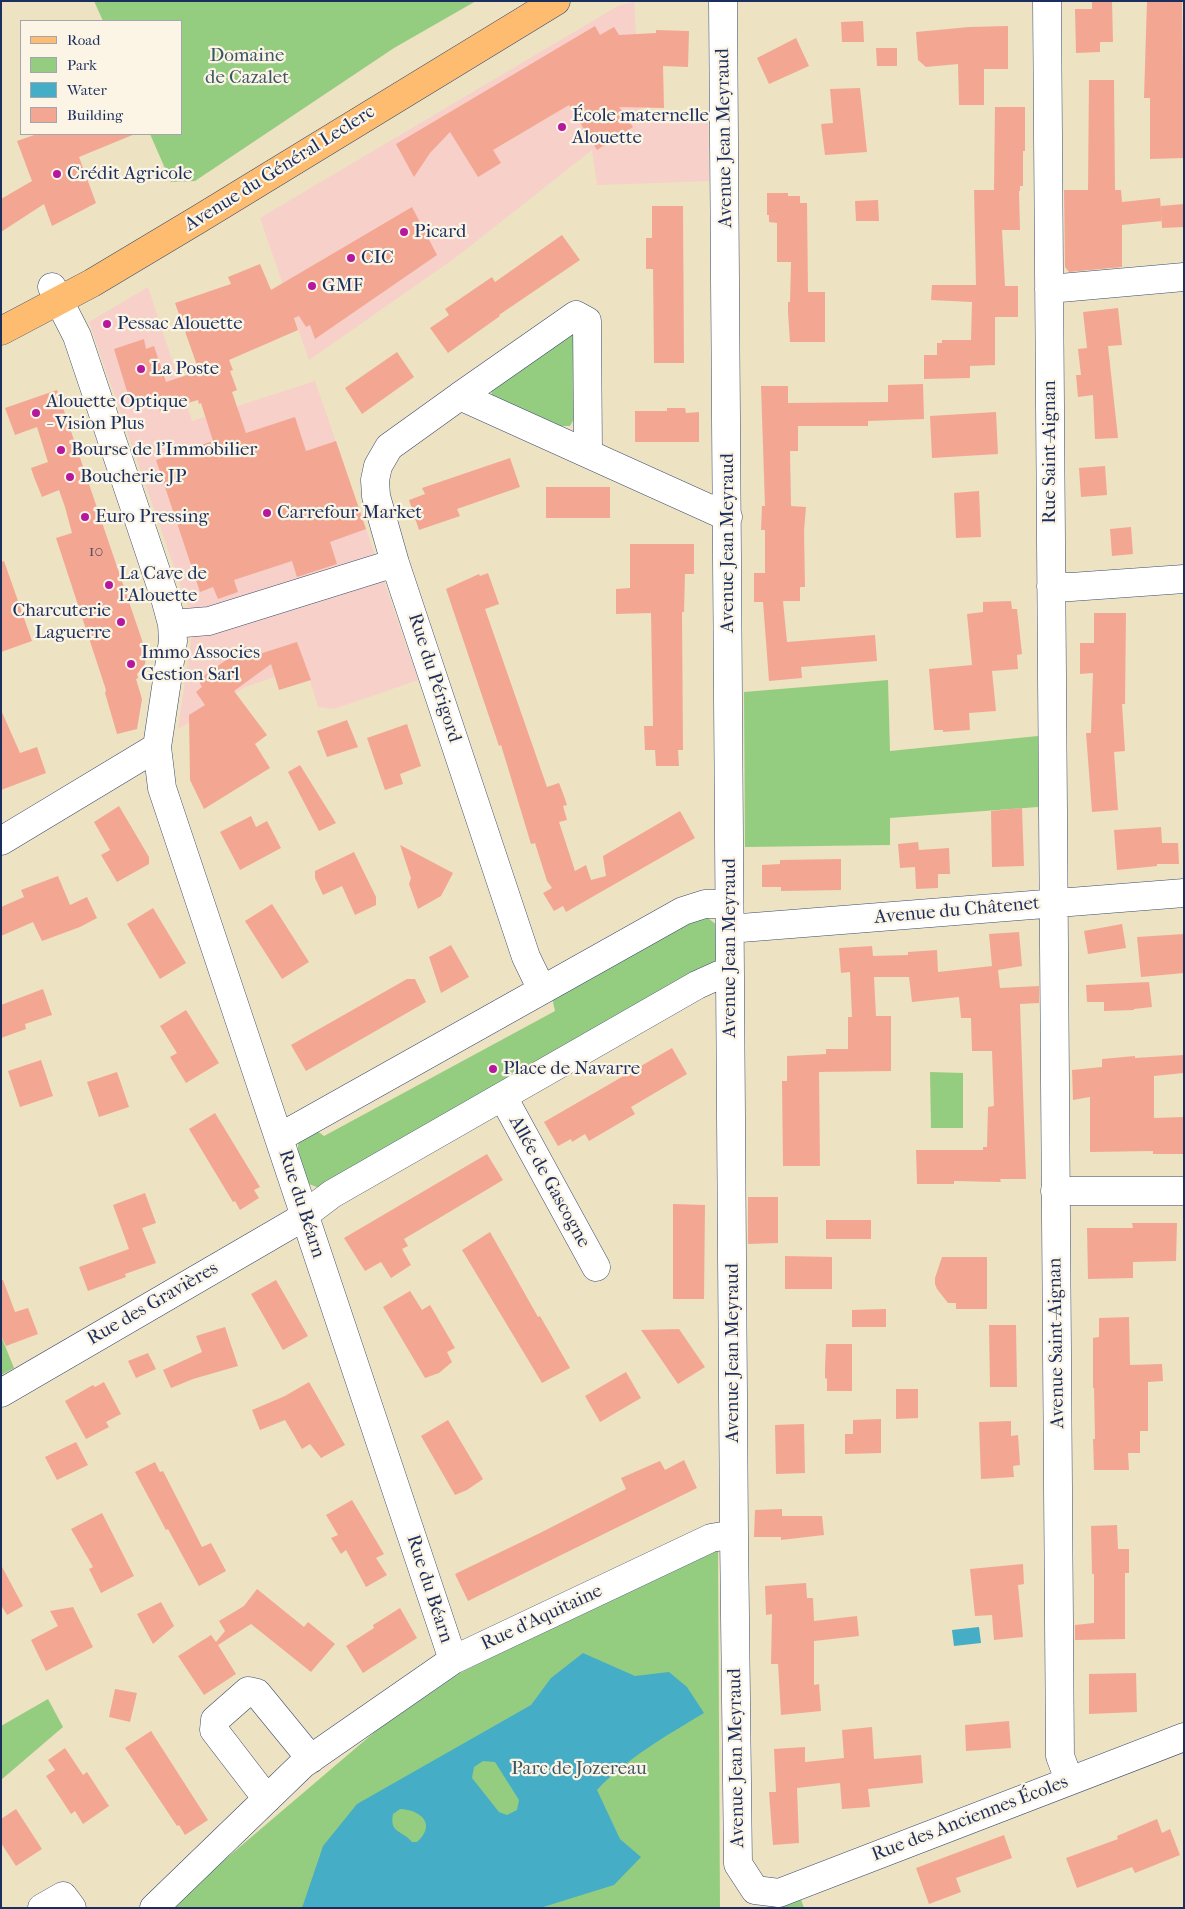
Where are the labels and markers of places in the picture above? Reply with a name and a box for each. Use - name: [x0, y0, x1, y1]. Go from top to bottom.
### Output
- place label: École maternelle Alouette: [572, 105, 709, 149]
- marker: École maternelle Alouette: [556, 121, 568, 133]
- place label: Crédit Agricole: [67, 163, 192, 185]
- marker: Crédit Agricole: [51, 168, 63, 180]
- place label: Picard: [414, 221, 466, 243]
- marker: Picard: [398, 226, 410, 238]
- place label: CIC: [361, 247, 394, 269]
- marker: CIC: [345, 252, 357, 264]
- place label: GMF: [322, 275, 363, 297]
- marker: GMF: [306, 280, 318, 292]
- place label: Pessac Alouette: [117, 313, 243, 335]
- marker: Pessac Alouette: [101, 318, 113, 330]
- place label: La Poste: [151, 358, 219, 380]
- marker: La Poste: [135, 363, 147, 375]
- place label: Alouette Optique - Vision Plus: [46, 391, 188, 435]
- marker: Alouette Optique - Vision Plus: [30, 407, 42, 419]
- place label: Bourse de l'Immobilier: [71, 439, 257, 461]
- marker: Bourse de l'Immobilier: [55, 444, 67, 456]
- place label: Boucherie JP: [80, 466, 186, 488]
- marker: Boucherie JP: [64, 471, 76, 483]
- place label: Carrefour Market: [277, 502, 422, 524]
- place label: Euro Pressing: [95, 506, 209, 528]
- marker: Carrefour Market: [261, 507, 273, 519]
- marker: Euro Pressing: [79, 511, 91, 523]
- place label: La Cave de l'Alouette: [119, 563, 207, 607]
- marker: La Cave de l'Alouette: [103, 579, 115, 591]
- place label: Charcuterie Laguerre: [13, 600, 111, 644]
- marker: Charcuterie Laguerre: [115, 616, 127, 628]
- place label: Immo Associes Gestion Sarl: [141, 642, 260, 686]
- marker: Immo Associes Gestion Sarl: [125, 658, 137, 670]
- place label: Place de Navarre: [503, 1058, 640, 1080]
- marker: Place de Navarre: [487, 1063, 499, 1075]

